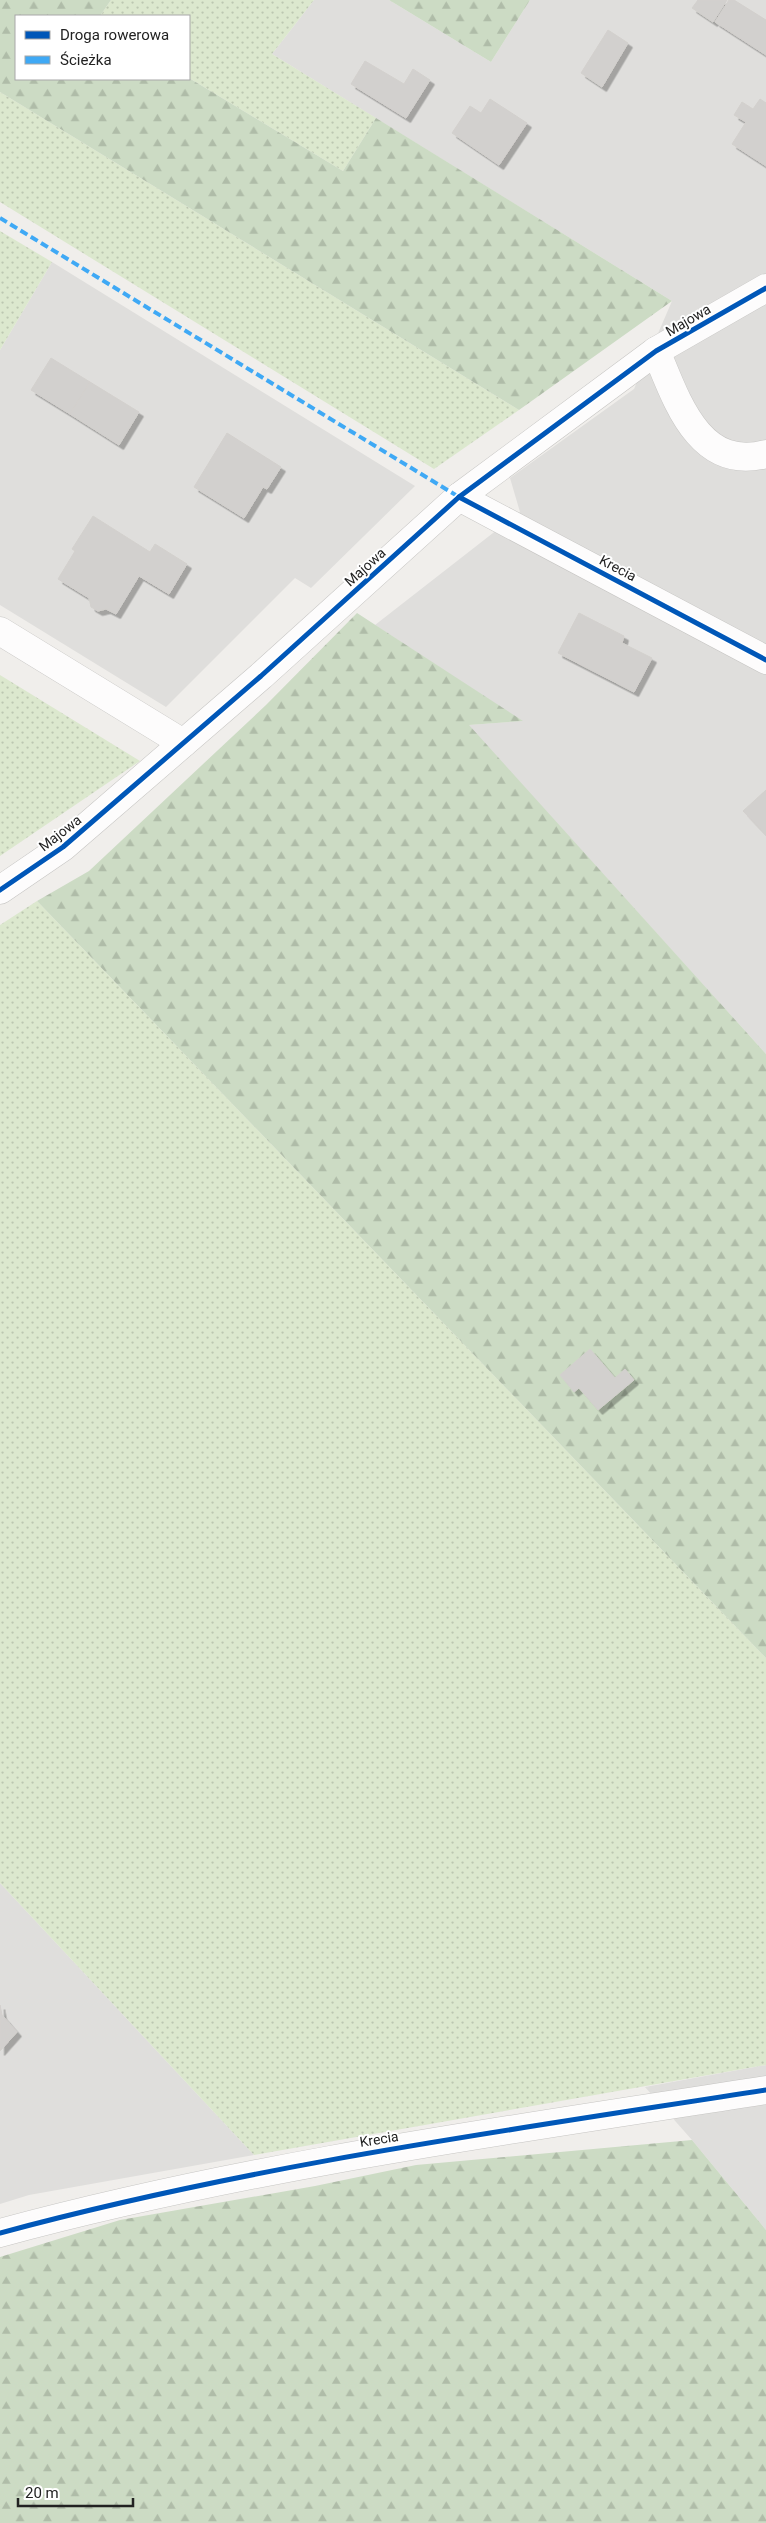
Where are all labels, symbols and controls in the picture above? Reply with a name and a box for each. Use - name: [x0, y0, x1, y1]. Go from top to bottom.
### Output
- legend: [15, 15, 190, 80]
- text: Droga rowerowa: [60, 26, 169, 44]
- text: Ścieżka: [60, 51, 112, 69]
- street label: Majowa: [663, 301, 713, 339]
- street label: Majowa: [341, 545, 389, 589]
- street label: Krecia: [597, 552, 639, 584]
- street label: Majowa: [36, 812, 84, 854]
- street label: Krecia: [358, 2128, 400, 2150]
- scale bar: [18, 2476, 132, 2508]
- text: 20 m: [25, 2484, 59, 2502]

